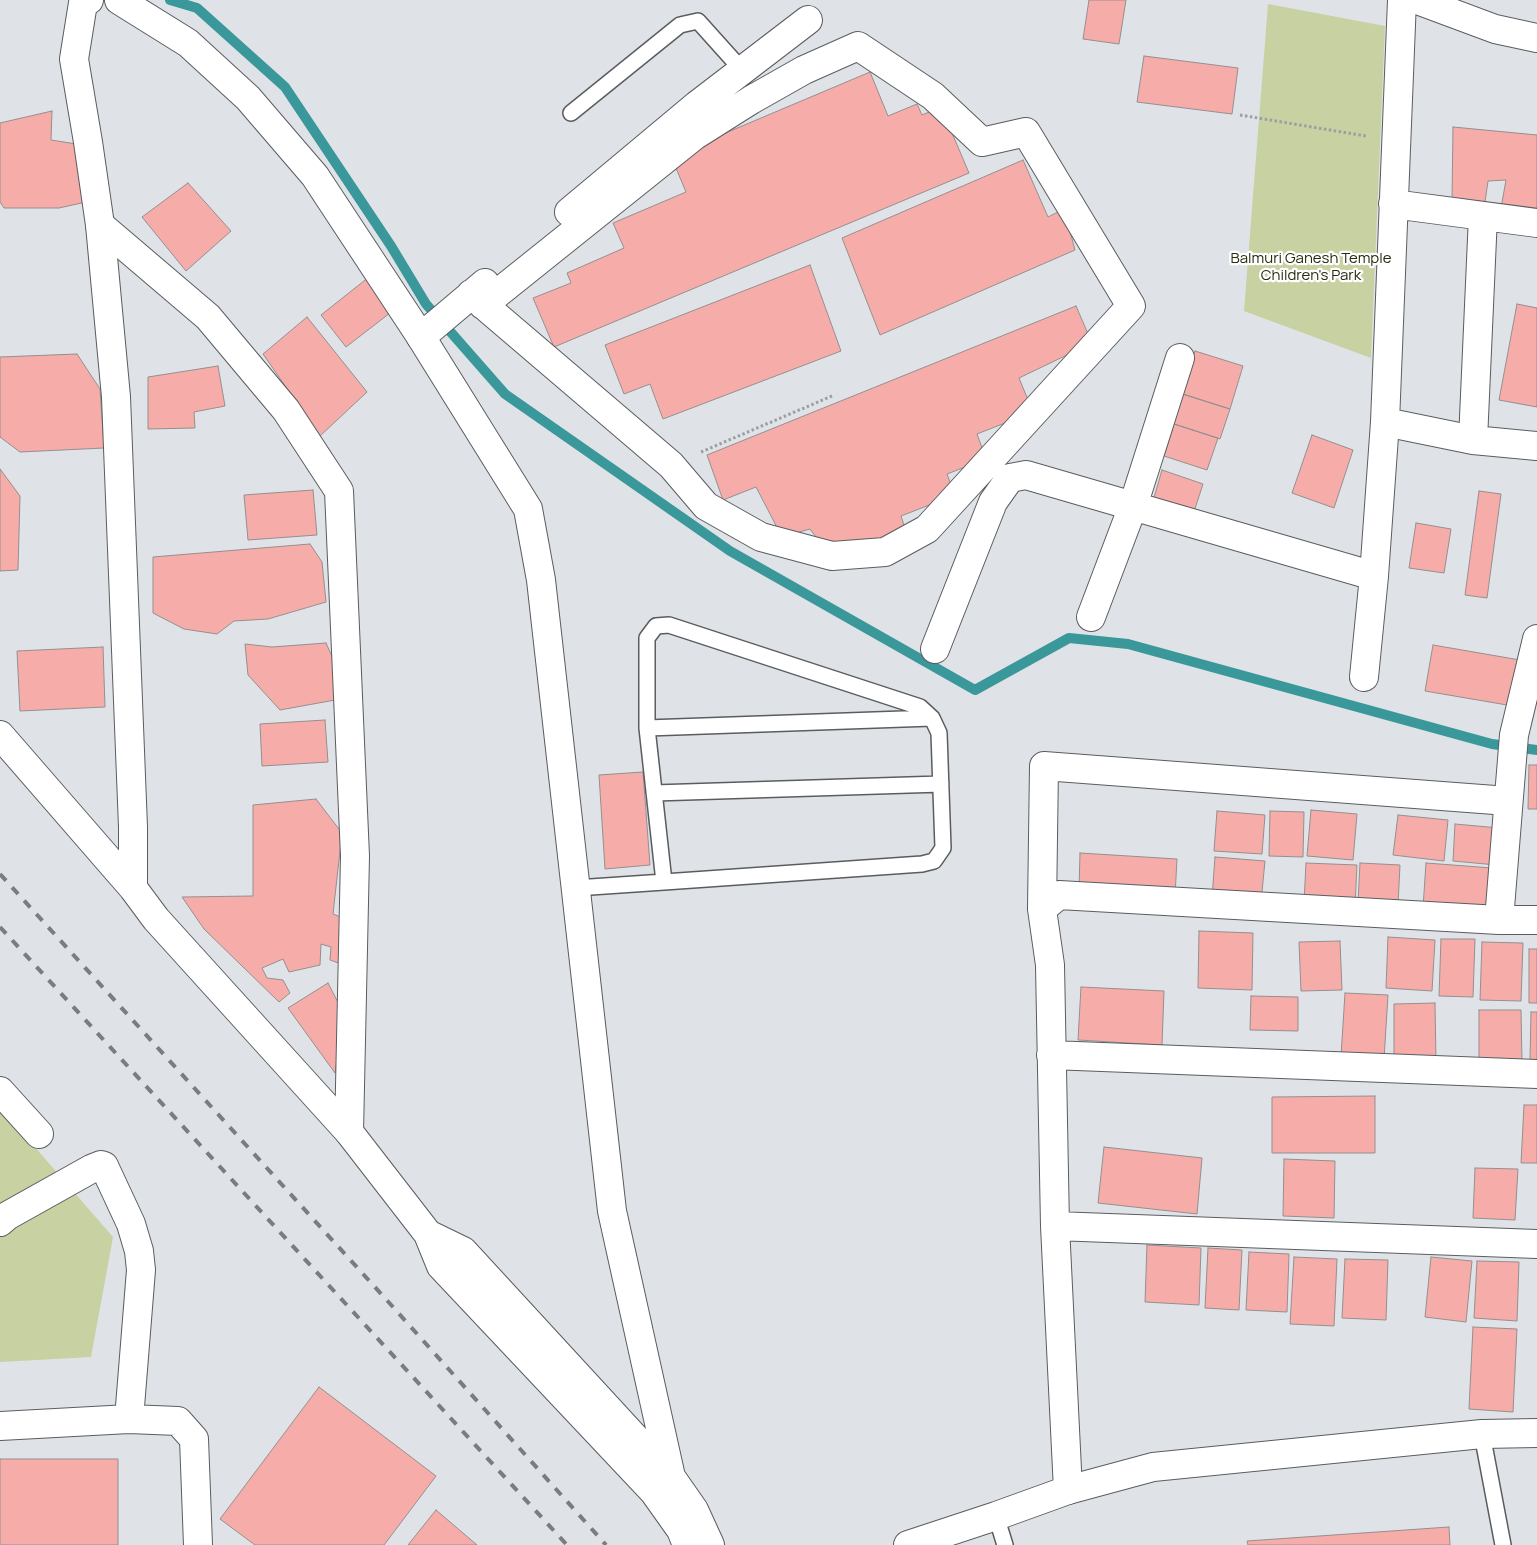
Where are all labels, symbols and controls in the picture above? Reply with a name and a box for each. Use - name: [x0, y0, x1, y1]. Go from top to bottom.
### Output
- park label: Balmuri Ganesh Temple Children's Park: [1230, 250, 1392, 285]

